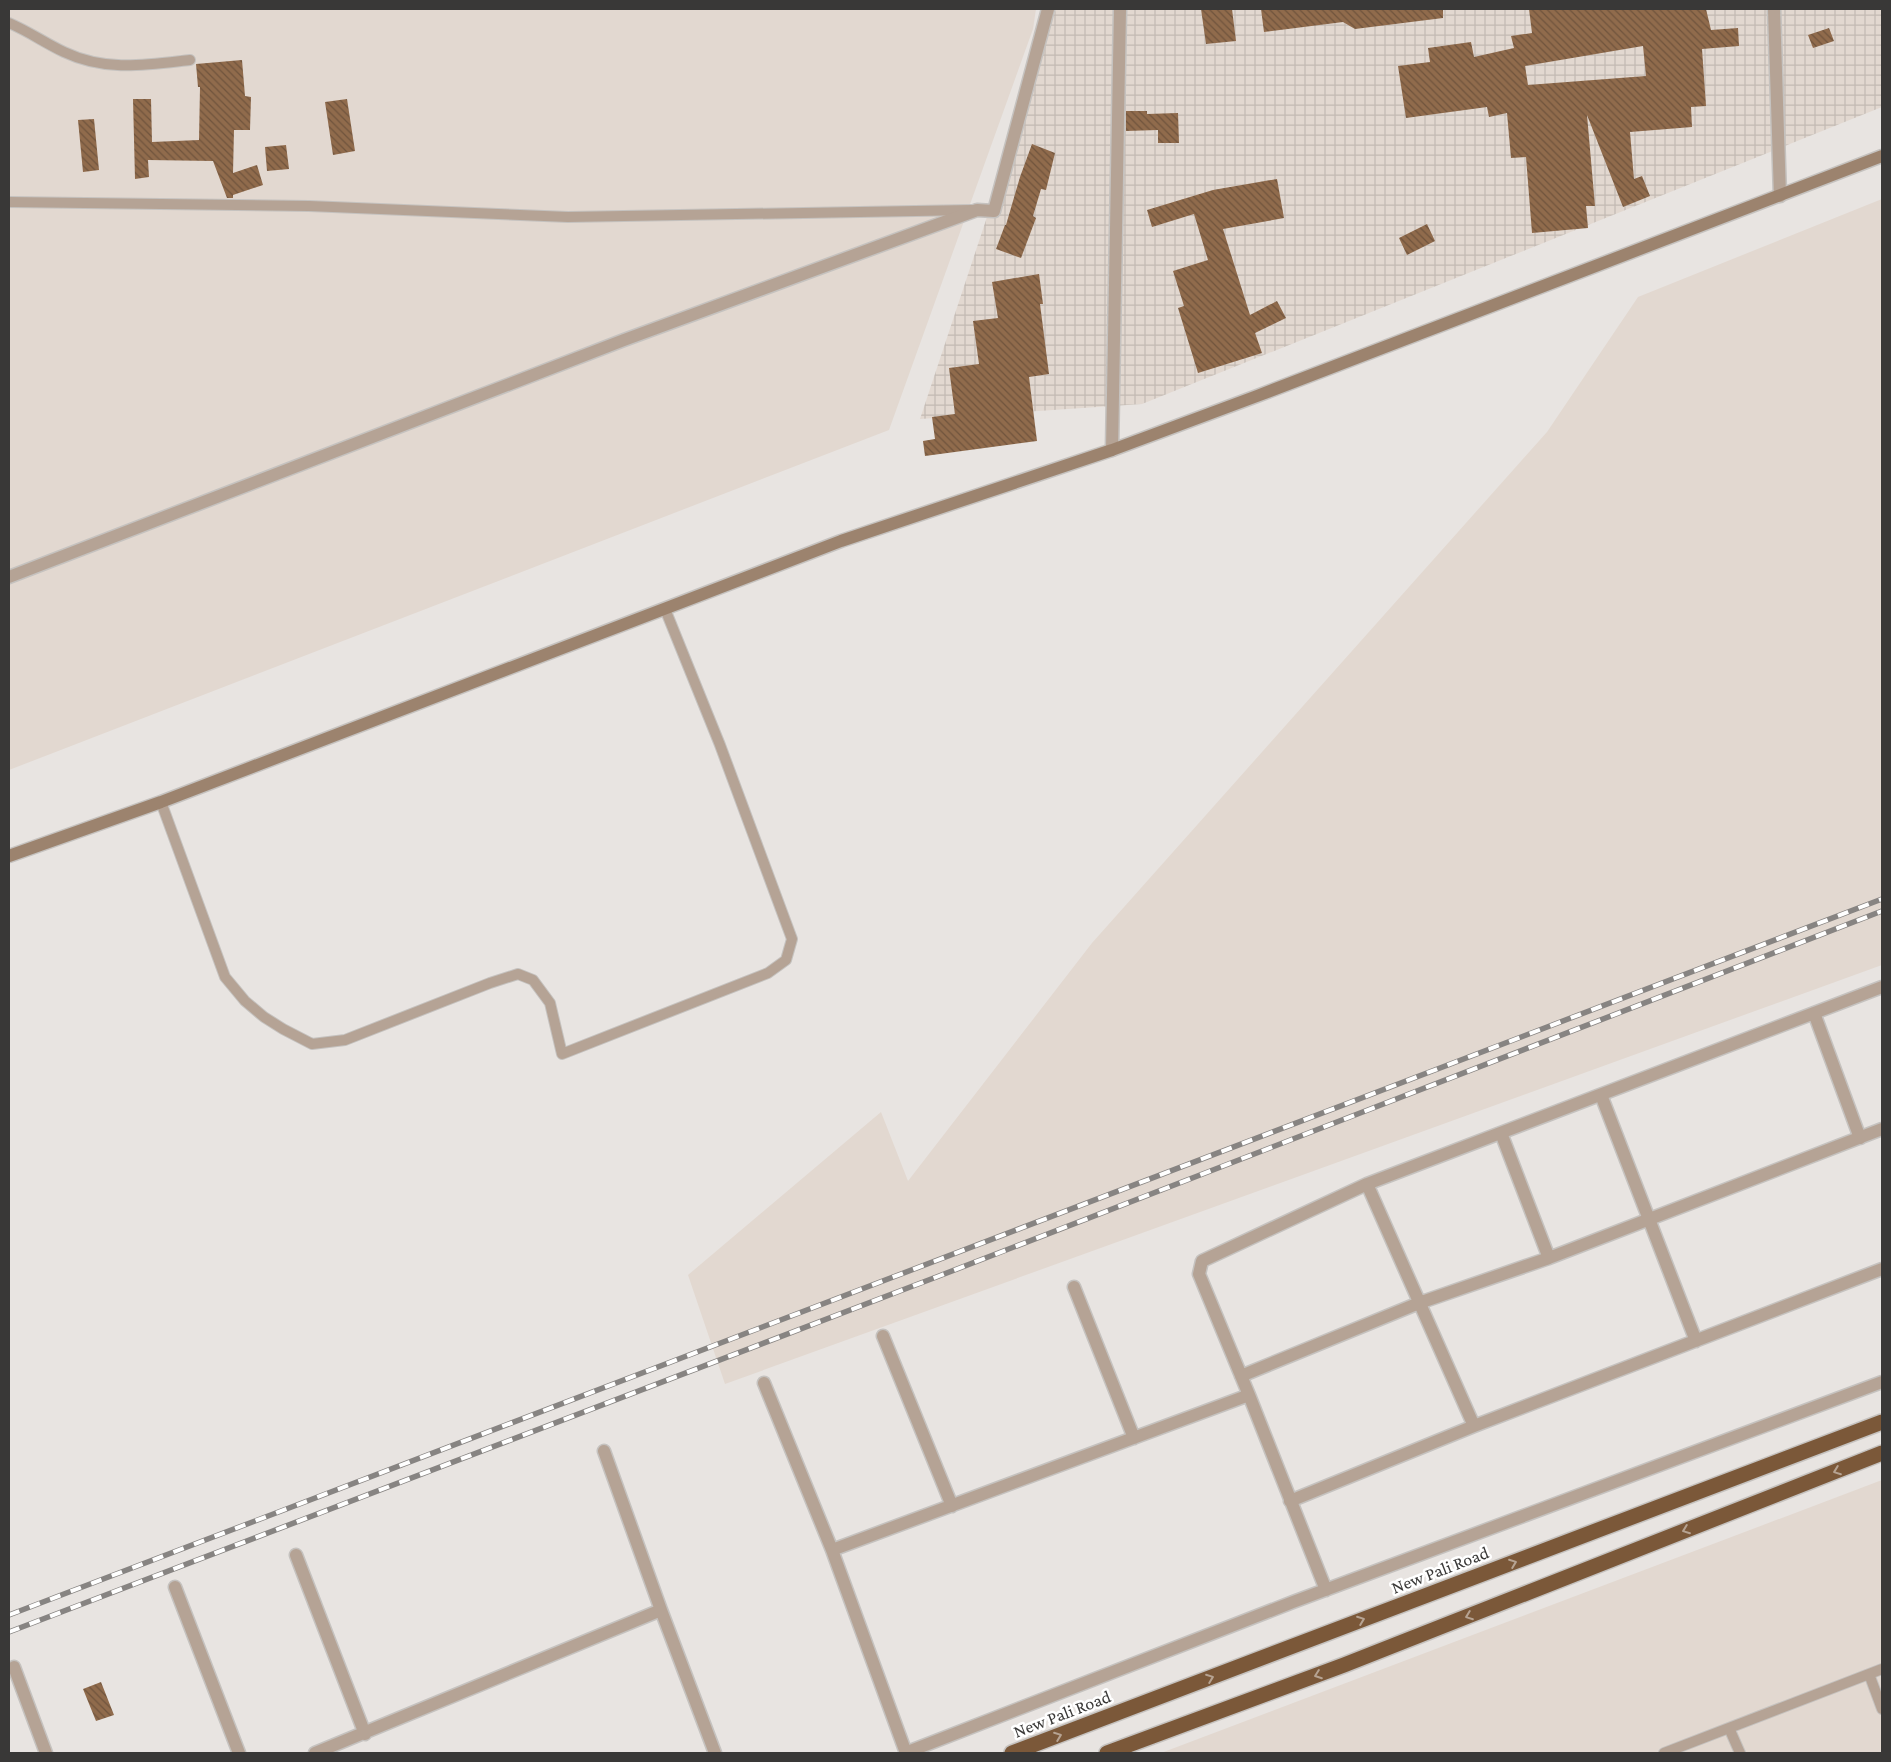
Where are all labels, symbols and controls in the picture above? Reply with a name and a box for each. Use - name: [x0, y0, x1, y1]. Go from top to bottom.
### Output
- one-way arrow: [1833, 1465, 1842, 1475]
- one-way arrow: [1682, 1524, 1691, 1535]
- street label: New Pali Road: [1389, 1542, 1492, 1598]
- one-way arrow: [1508, 1558, 1517, 1569]
- one-way arrow: [1466, 1610, 1474, 1620]
- one-way arrow: [1357, 1616, 1365, 1626]
- one-way arrow: [1314, 1669, 1323, 1679]
- one-way arrow: [1205, 1674, 1213, 1684]
- street label: New Pali Road: [1011, 1686, 1114, 1742]
- one-way arrow: [1053, 1732, 1061, 1742]

